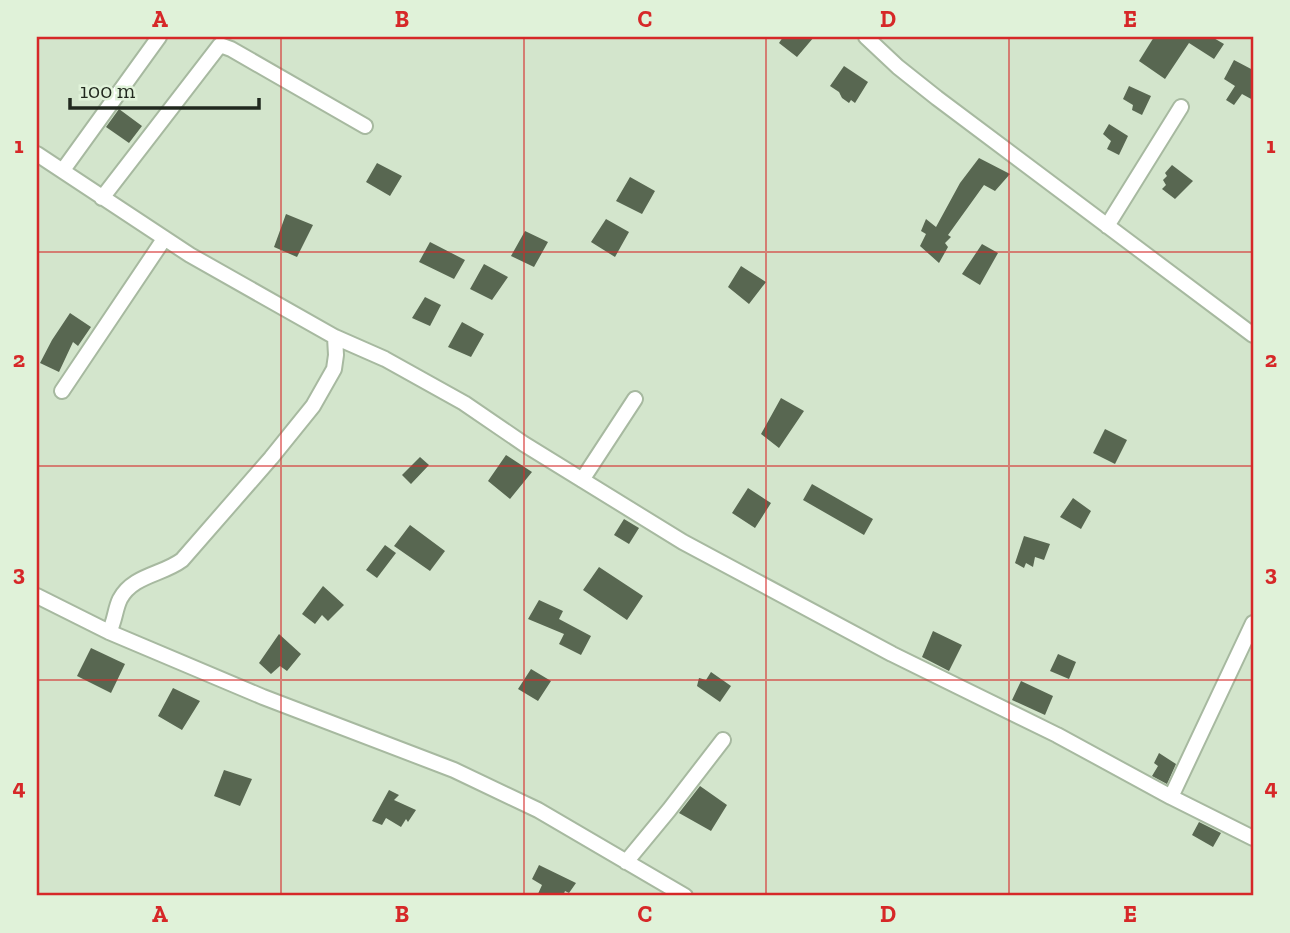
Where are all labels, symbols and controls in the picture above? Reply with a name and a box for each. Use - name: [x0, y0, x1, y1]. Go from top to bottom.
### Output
- text: A: [152, 5, 168, 33]
- text: B: [395, 5, 409, 33]
- text: C: [638, 5, 652, 33]
- text: D: [880, 5, 896, 33]
- text: E: [1123, 5, 1137, 33]
- scale bar: [70, 66, 259, 110]
- text: 100 m: [80, 78, 135, 103]
- text: 1: [14, 131, 24, 159]
- text: 1: [1266, 131, 1276, 159]
- text: 2: [13, 345, 25, 373]
- text: 2: [1265, 345, 1277, 373]
- text: 3: [13, 559, 25, 587]
- text: 3: [1265, 559, 1277, 587]
- text: 4: [12, 773, 26, 801]
- text: 4: [1264, 773, 1278, 801]
- text: A: [152, 900, 168, 928]
- text: B: [395, 900, 409, 928]
- text: C: [638, 900, 652, 928]
- text: D: [880, 900, 896, 928]
- text: E: [1123, 900, 1137, 928]

